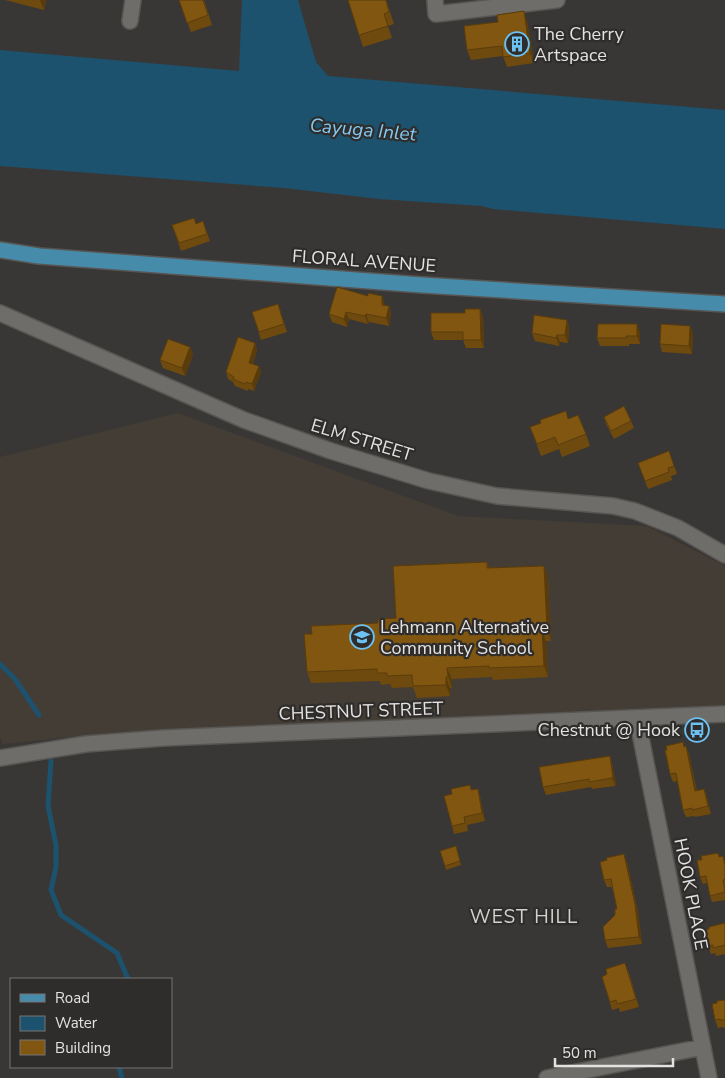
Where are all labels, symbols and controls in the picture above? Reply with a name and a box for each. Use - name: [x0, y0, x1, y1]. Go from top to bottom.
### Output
- place label: The Cherry Artspace: [534, 22, 625, 67]
- building icon: The Cherry Artspace: [504, 31, 530, 57]
- water label: Cayuga Inlet: [309, 112, 419, 148]
- street label: FLORAL AVENUE: [291, 244, 437, 278]
- street label: ELM STREET: [308, 413, 416, 467]
- place label: Lehmann Alternative Community School: [380, 615, 549, 660]
- school or university icon: Lehmann Alternative Community School: [349, 624, 375, 650]
- street label: CHESTNUT STREET: [278, 696, 444, 726]
- bus stop icon: Chestnut @ Hook: [684, 717, 710, 743]
- place label: Chestnut @ Hook: [538, 718, 681, 742]
- street label: HOOK PLACE: [668, 836, 714, 952]
- district label: WEST HILL: [470, 904, 578, 930]
- legend: [10, 978, 172, 1068]
- text: Road: [55, 988, 90, 1008]
- text: Water: [55, 1013, 98, 1033]
- scale bar: [555, 1036, 672, 1068]
- text: Building: [55, 1038, 111, 1058]
- text: 50 m: [562, 1043, 597, 1063]

